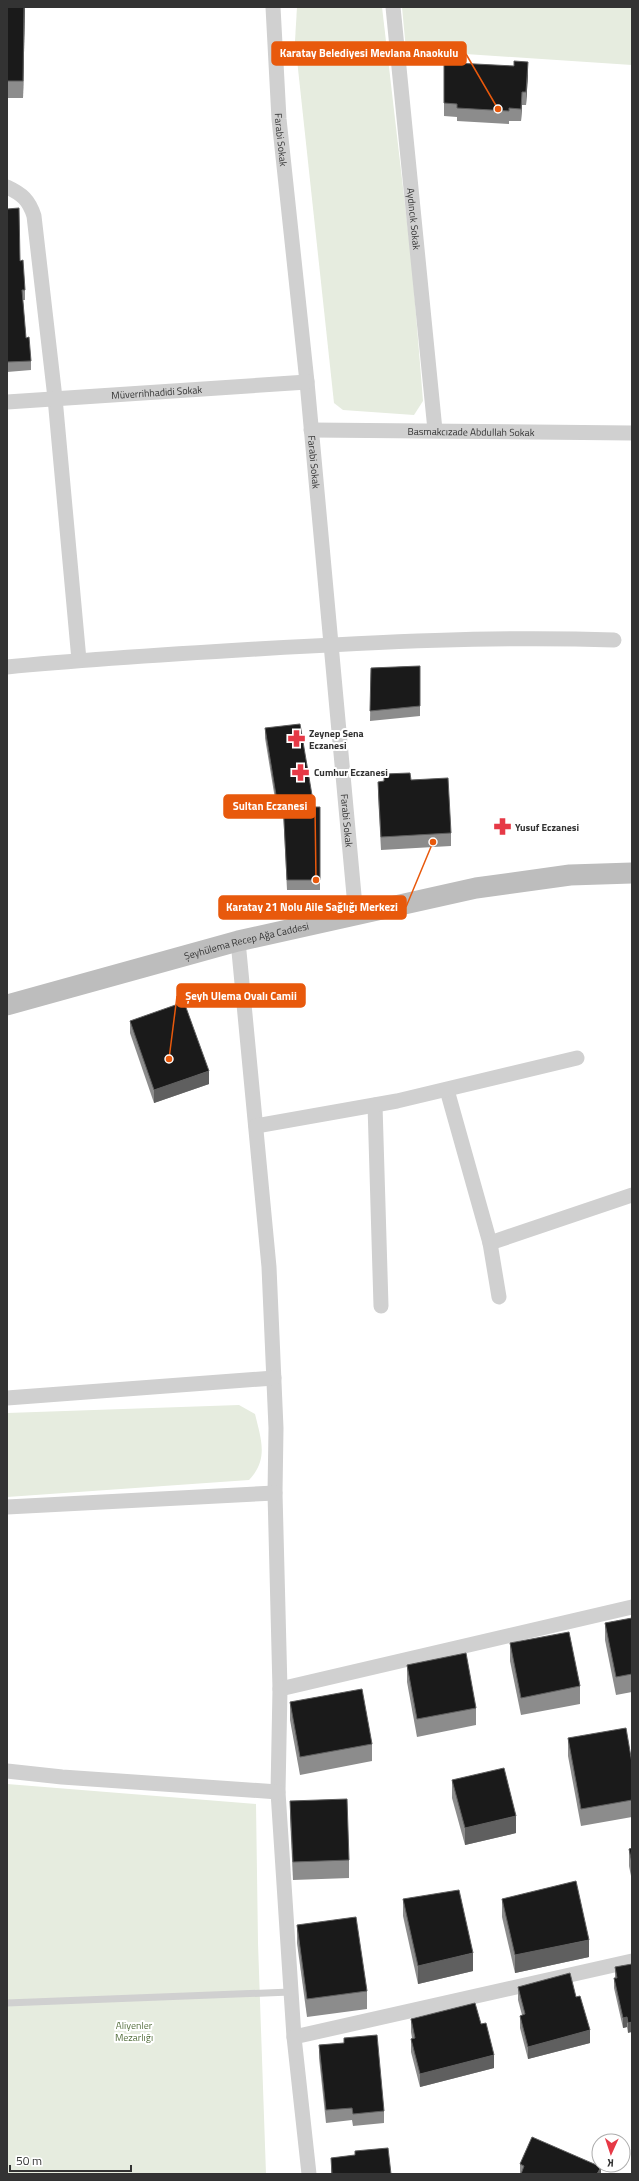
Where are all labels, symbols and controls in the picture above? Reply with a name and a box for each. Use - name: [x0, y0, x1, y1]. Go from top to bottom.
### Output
- callout: Karatay Belediyesi Mevlana Anaokulu: [272, 42, 466, 65]
- text: Karatay Belediyesi Mevlana Anaokulu: [280, 45, 458, 61]
- street label: Farabi Sokak: [271, 113, 291, 167]
- street label: Aydıncık Sokak: [403, 187, 424, 251]
- street label: Müverrihhadidi Sokak: [111, 382, 203, 403]
- street label: Basmakcızade Abdullah Sokak: [407, 424, 535, 440]
- street label: Farabi Sokak: [304, 435, 324, 490]
- place label: Zeynep Sena Eczanesi: [309, 726, 364, 753]
- pharmacy icon: Zeynep Sena Eczanesi: [286, 729, 306, 749]
- pharmacy icon: Cumhur Eczanesi: [291, 762, 311, 782]
- place label: Cumhur Eczanesi: [314, 765, 388, 780]
- street label: Farabi Sokak: [337, 793, 357, 848]
- callout: Sultan Eczanesi: [224, 795, 315, 818]
- text: Sultan Eczanesi: [233, 798, 307, 814]
- pharmacy icon: Yusuf Eczanesi: [492, 817, 512, 837]
- place label: Yusuf Eczanesi: [515, 820, 579, 835]
- callout: Karatay 21 Nolu Aile Sağlığı Merkezi: [219, 896, 406, 919]
- text: Karatay 21 Nolu Aile Sağlığı Merkezi: [226, 899, 398, 915]
- street label: Şeyhülema Recep Ağa Caddesi: [182, 918, 310, 964]
- callout: Şeyh Ulema Ovalı Camii: [177, 984, 305, 1007]
- text: Şeyh Ulema Ovalı Camii: [185, 988, 297, 1004]
- park label: Aliyenler Mezarlığı: [115, 2018, 153, 2045]
- north arrow: [591, 2133, 631, 2173]
- scale bar: [10, 2147, 131, 2173]
- text: 50 m: [16, 2151, 42, 2170]
- text: K: [606, 2155, 614, 2171]

